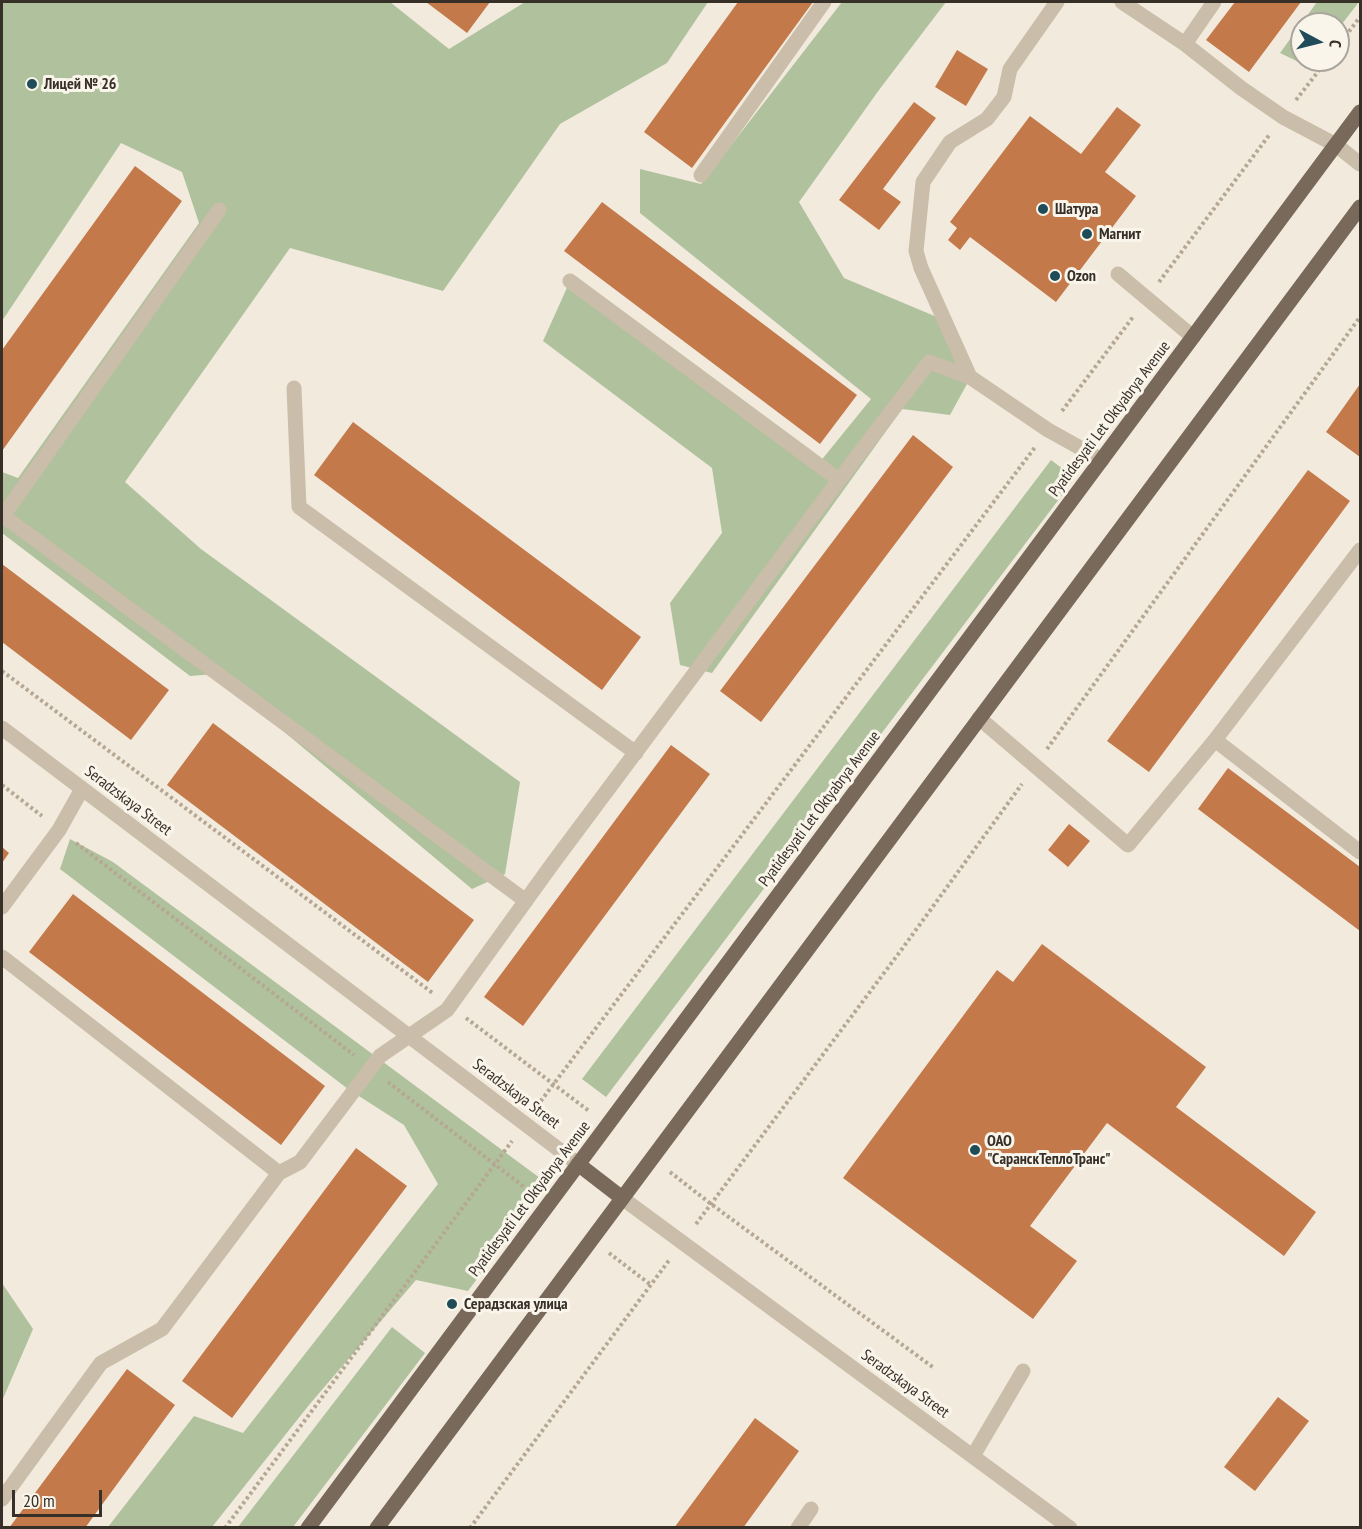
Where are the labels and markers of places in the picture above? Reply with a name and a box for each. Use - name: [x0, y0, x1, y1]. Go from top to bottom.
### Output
- place label: Лицей № 26: [44, 74, 117, 94]
- marker: Лицей № 26: [25, 77, 39, 91]
- place label: Шатура: [1055, 199, 1098, 219]
- marker: Шатура: [1036, 202, 1050, 216]
- place label: Магнит: [1099, 224, 1141, 244]
- marker: Магнит: [1080, 227, 1094, 241]
- place label: Ozon: [1067, 266, 1096, 286]
- marker: Ozon: [1048, 269, 1062, 283]
- place label: ОАО "СаранскТеплоТранс": [987, 1131, 1111, 1169]
- marker: ОАО "СаранскТеплоТранс": [968, 1143, 982, 1157]
- place label: Серадзская улица: [464, 1294, 568, 1314]
- marker: Серадзская улица: [445, 1297, 459, 1311]

